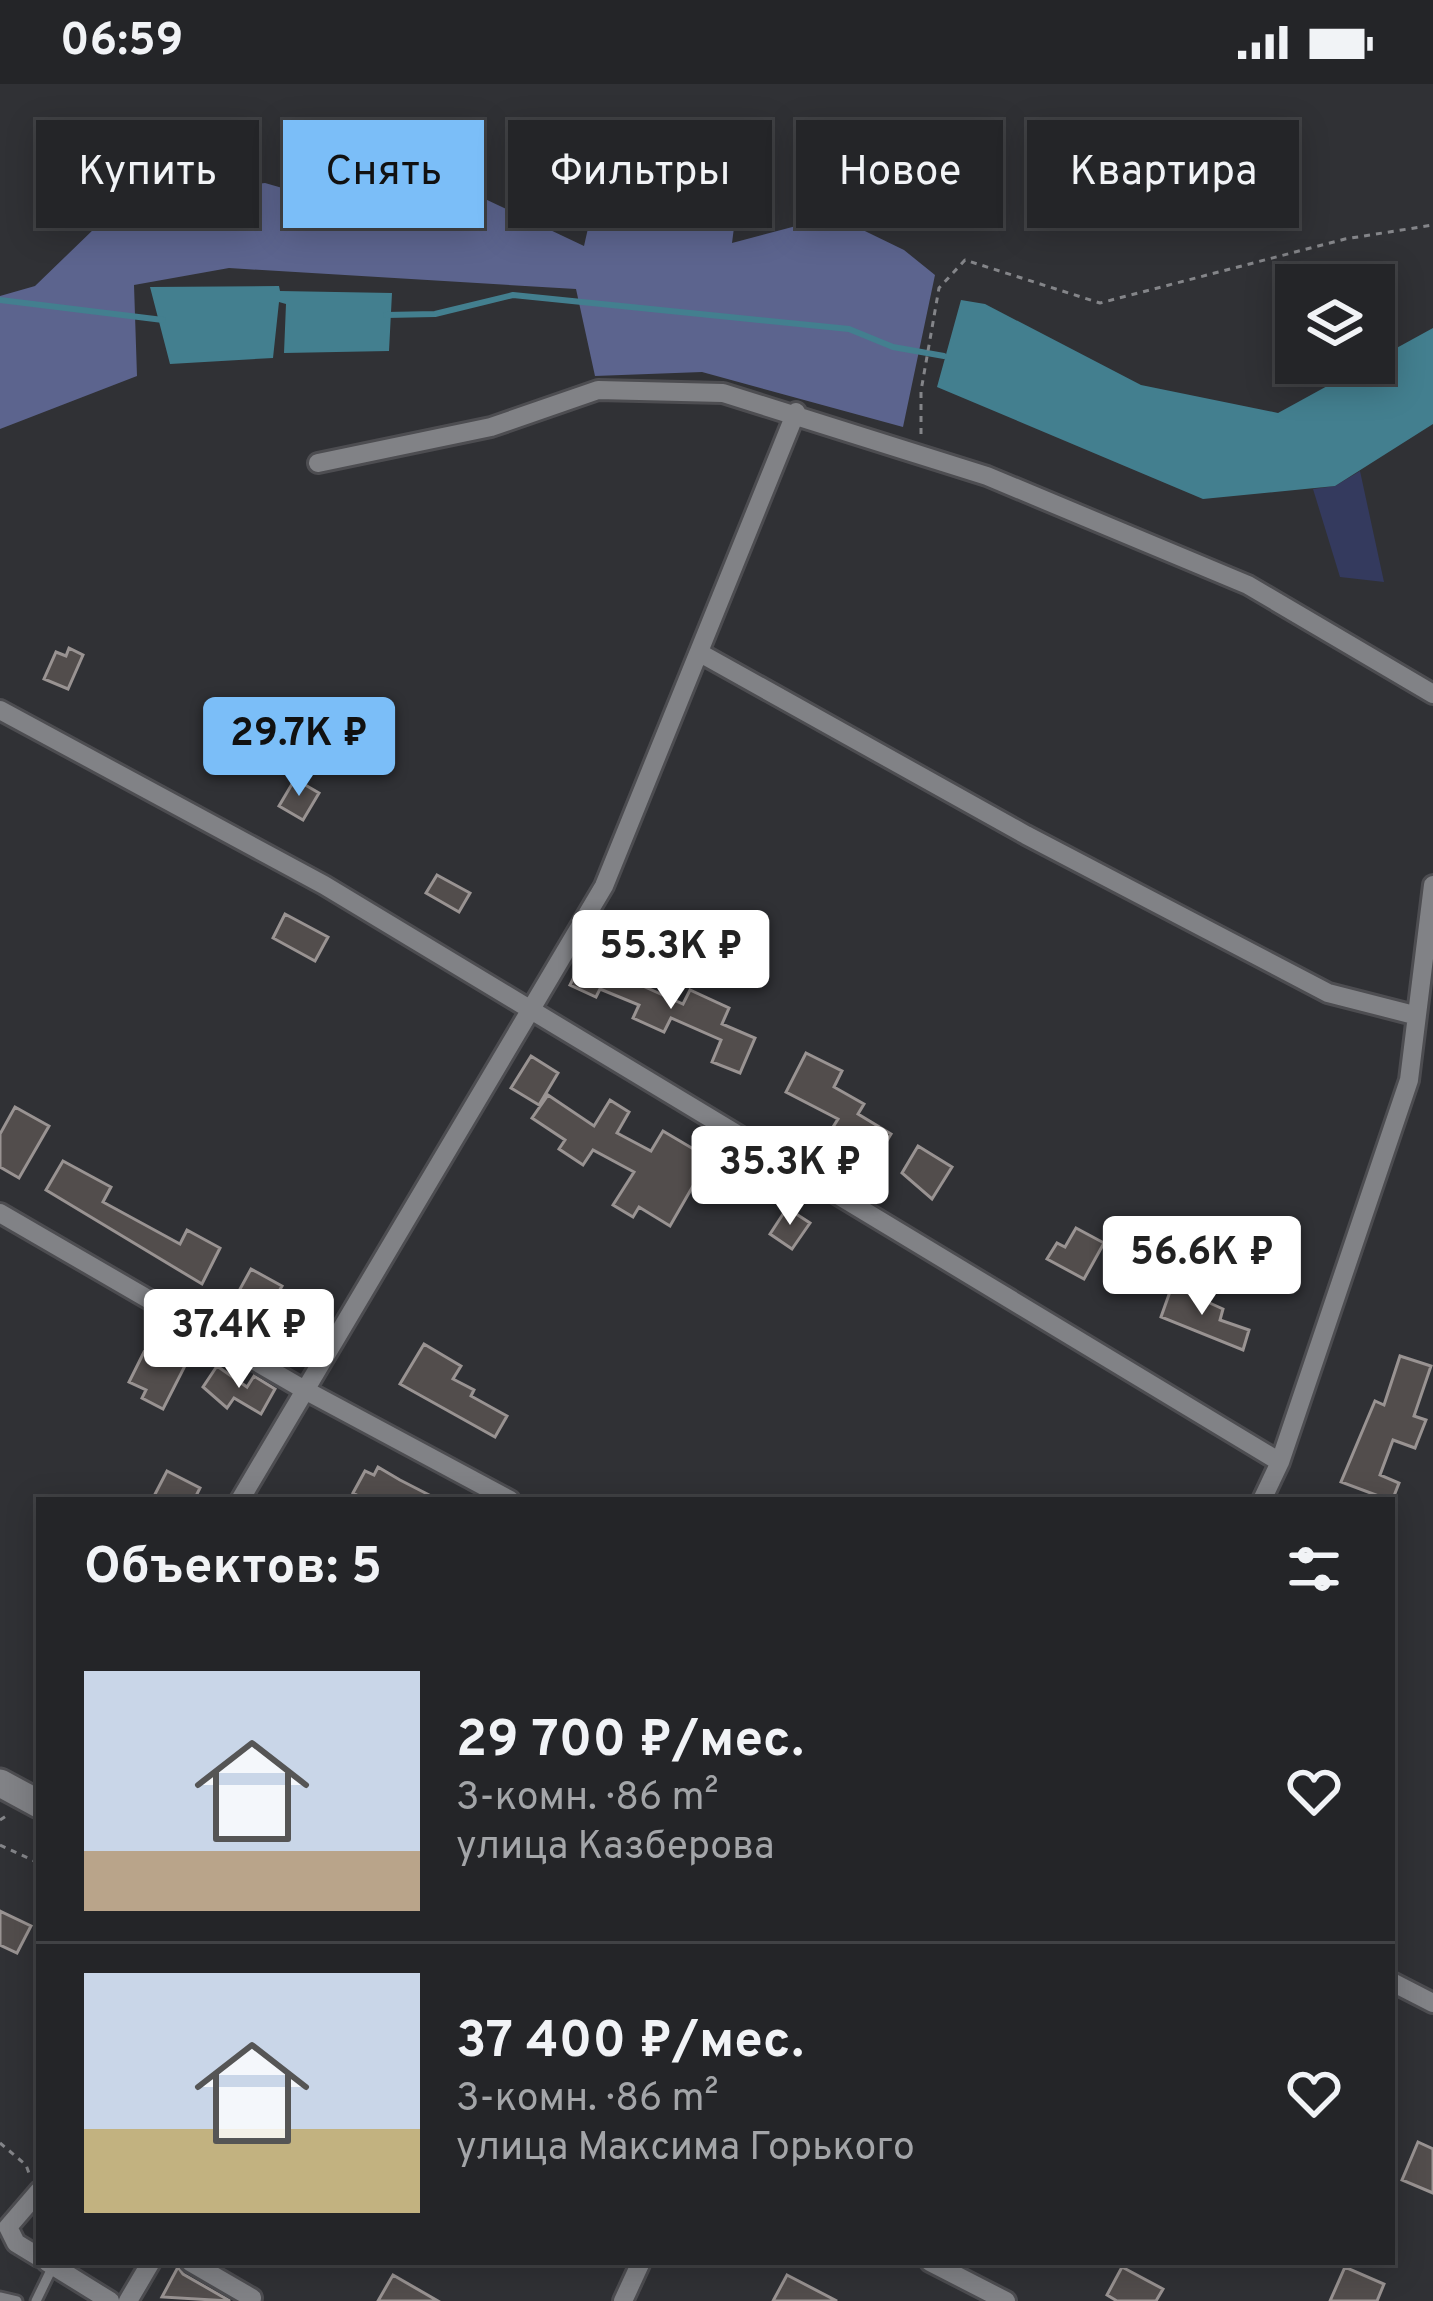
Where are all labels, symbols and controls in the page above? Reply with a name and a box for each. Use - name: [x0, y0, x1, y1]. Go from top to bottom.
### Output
- text: 06:59: [60, 14, 183, 71]
- chip: Купить: [36, 120, 259, 228]
- chip: Снять: [283, 120, 484, 228]
- chip: Фильтры: [508, 120, 772, 228]
- chip: Новое: [796, 120, 1003, 228]
- chip: Квартира: [1027, 120, 1299, 228]
- map controls: [1275, 264, 1395, 384]
- button: layers: [1275, 264, 1395, 384]
- pin: 29.7K ₽: [188, 697, 410, 799]
- text: 29.7K ₽: [230, 711, 368, 760]
- pin: 55.3K ₽: [560, 910, 782, 1012]
- text: 55.3K ₽: [599, 924, 743, 973]
- pin: 35.3K ₽: [679, 1126, 901, 1228]
- text: 35.3K ₽: [719, 1140, 861, 1189]
- pin: 56.6K ₽: [1091, 1216, 1313, 1318]
- text: 56.6K ₽: [1130, 1230, 1274, 1279]
- pin: 37.4K ₽: [128, 1289, 350, 1391]
- text: 37.4K ₽: [171, 1303, 307, 1352]
- icon: filters: [1281, 1536, 1347, 1602]
- text: Объектов: 5: [84, 1537, 382, 1602]
- text: 29 700 ₽/мес.: [456, 1710, 804, 1775]
- icon: home: [180, 1719, 324, 1863]
- icon: heart: [1281, 1758, 1347, 1824]
- text: 3-комн. · 86 m²: [456, 1775, 719, 1824]
- text: улица Казберова: [456, 1824, 775, 1873]
- text: 37 400 ₽/мес.: [456, 2011, 804, 2076]
- icon: home: [180, 2021, 324, 2165]
- icon: heart: [1281, 2060, 1347, 2126]
- text: 3-комн. · 86 m²: [456, 2076, 719, 2125]
- text: улица Максима Горького: [456, 2125, 915, 2174]

